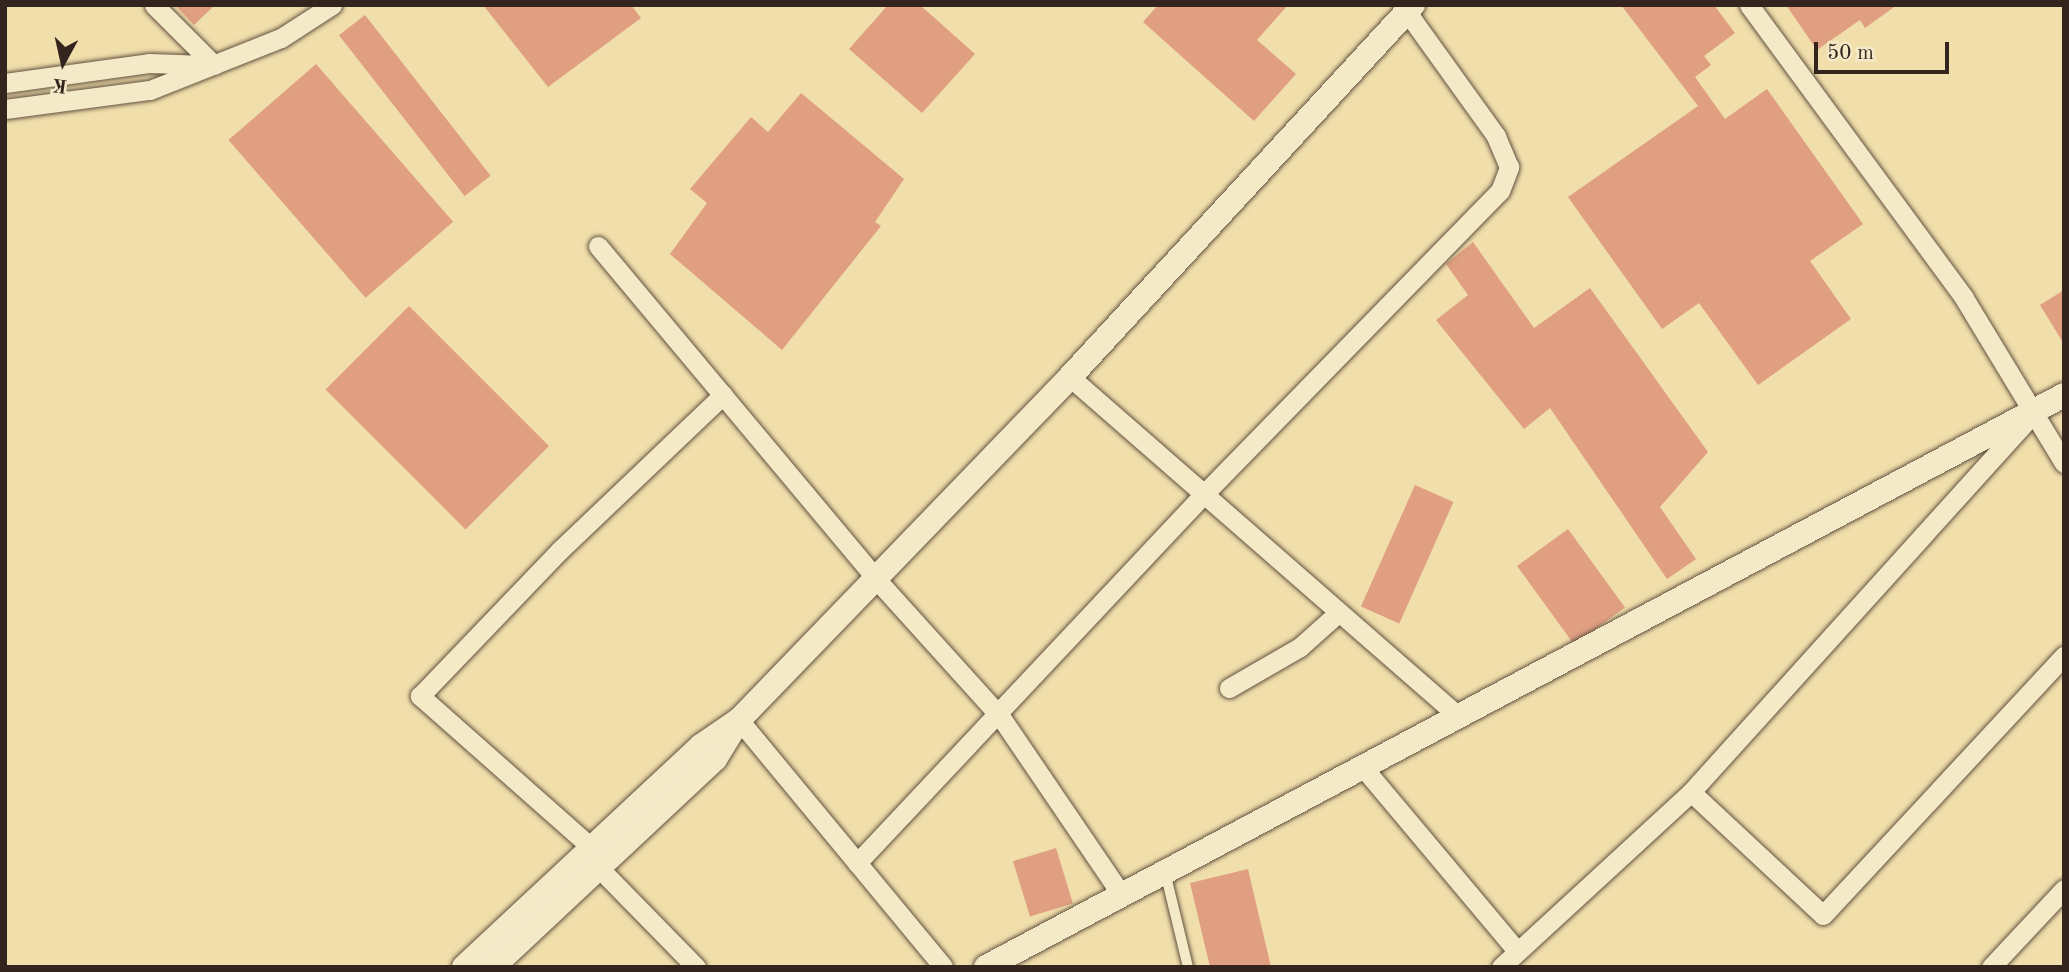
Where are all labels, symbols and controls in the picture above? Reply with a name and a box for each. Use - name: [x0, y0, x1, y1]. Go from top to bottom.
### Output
- north arrow: [28, 28, 98, 98]
- scale bar: [1817, 28, 1952, 72]
- text: 50 m: [1827, 43, 1874, 64]
- text: K: [51, 74, 69, 95]

